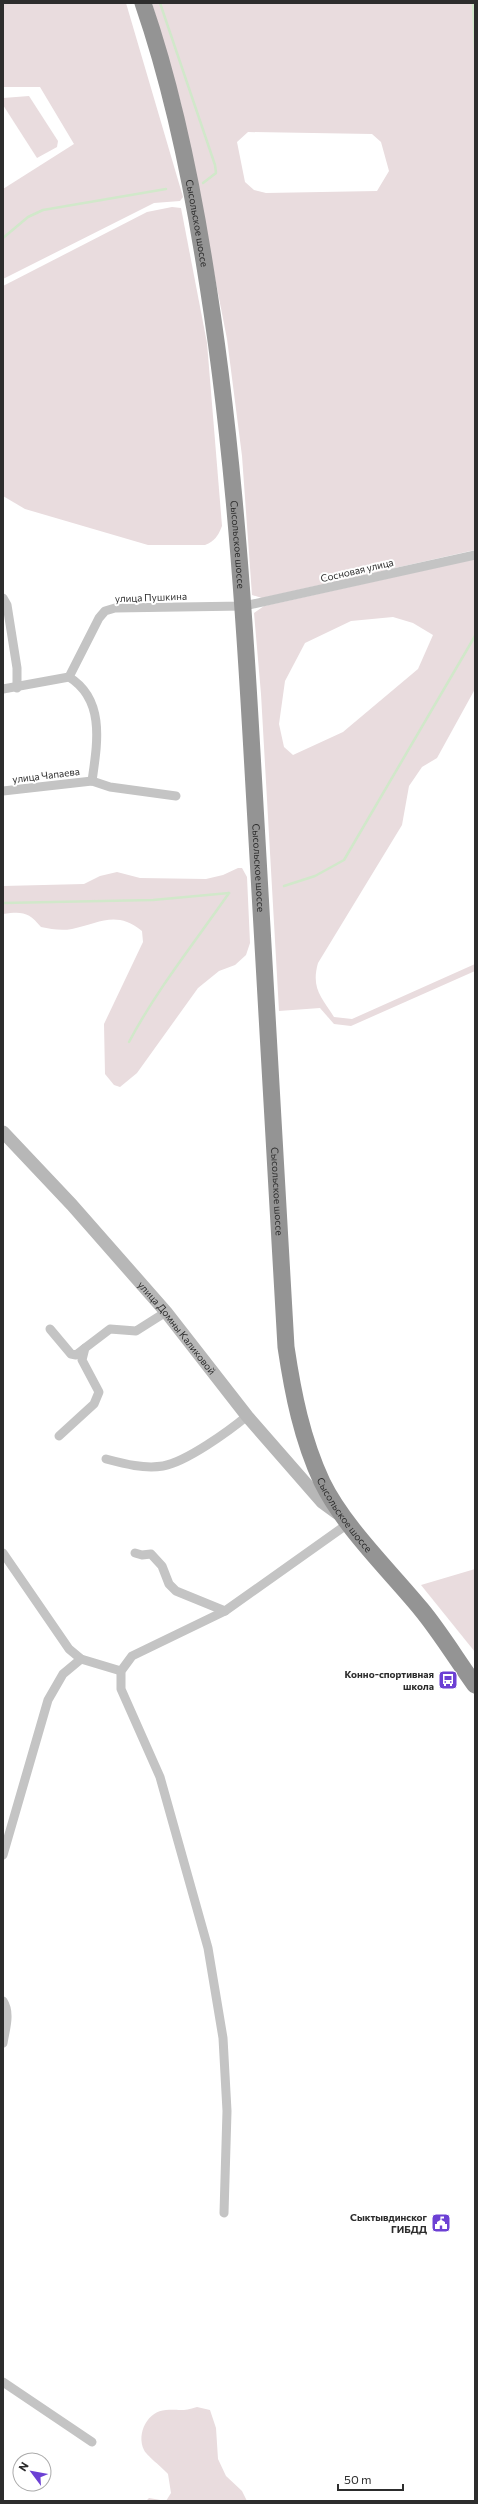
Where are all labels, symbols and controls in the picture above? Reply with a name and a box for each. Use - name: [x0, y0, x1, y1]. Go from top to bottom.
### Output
- street label: Сысольское шоссе: [184, 178, 211, 268]
- street label: Сысольское шоссе: [228, 500, 247, 589]
- street label: Сосновая улица: [319, 556, 395, 584]
- street label: улица Пушкина: [115, 590, 187, 604]
- street label: улица Чапаева: [12, 765, 80, 785]
- street label: Сысольское шоссе: [250, 823, 267, 912]
- street label: Сысольское шоссе: [269, 1147, 286, 1236]
- street label: улица Домны Каликовой: [136, 1279, 218, 1377]
- street label: Сысольское шоссе: [315, 1475, 375, 1555]
- place label: Конно-спортивная школа: [345, 1668, 434, 1692]
- bus stop icon: Конно-спортивная школа: [437, 1669, 459, 1691]
- place label: Сыктывдинског ГИБДД: [350, 2211, 428, 2235]
- public building icon: Сыктывдинског ГИБДД: [430, 2212, 452, 2234]
- north arrow: [12, 2452, 52, 2492]
- text: N: [15, 2459, 31, 2473]
- scale bar: [338, 2466, 403, 2492]
- text: 50 m: [344, 2472, 372, 2486]

